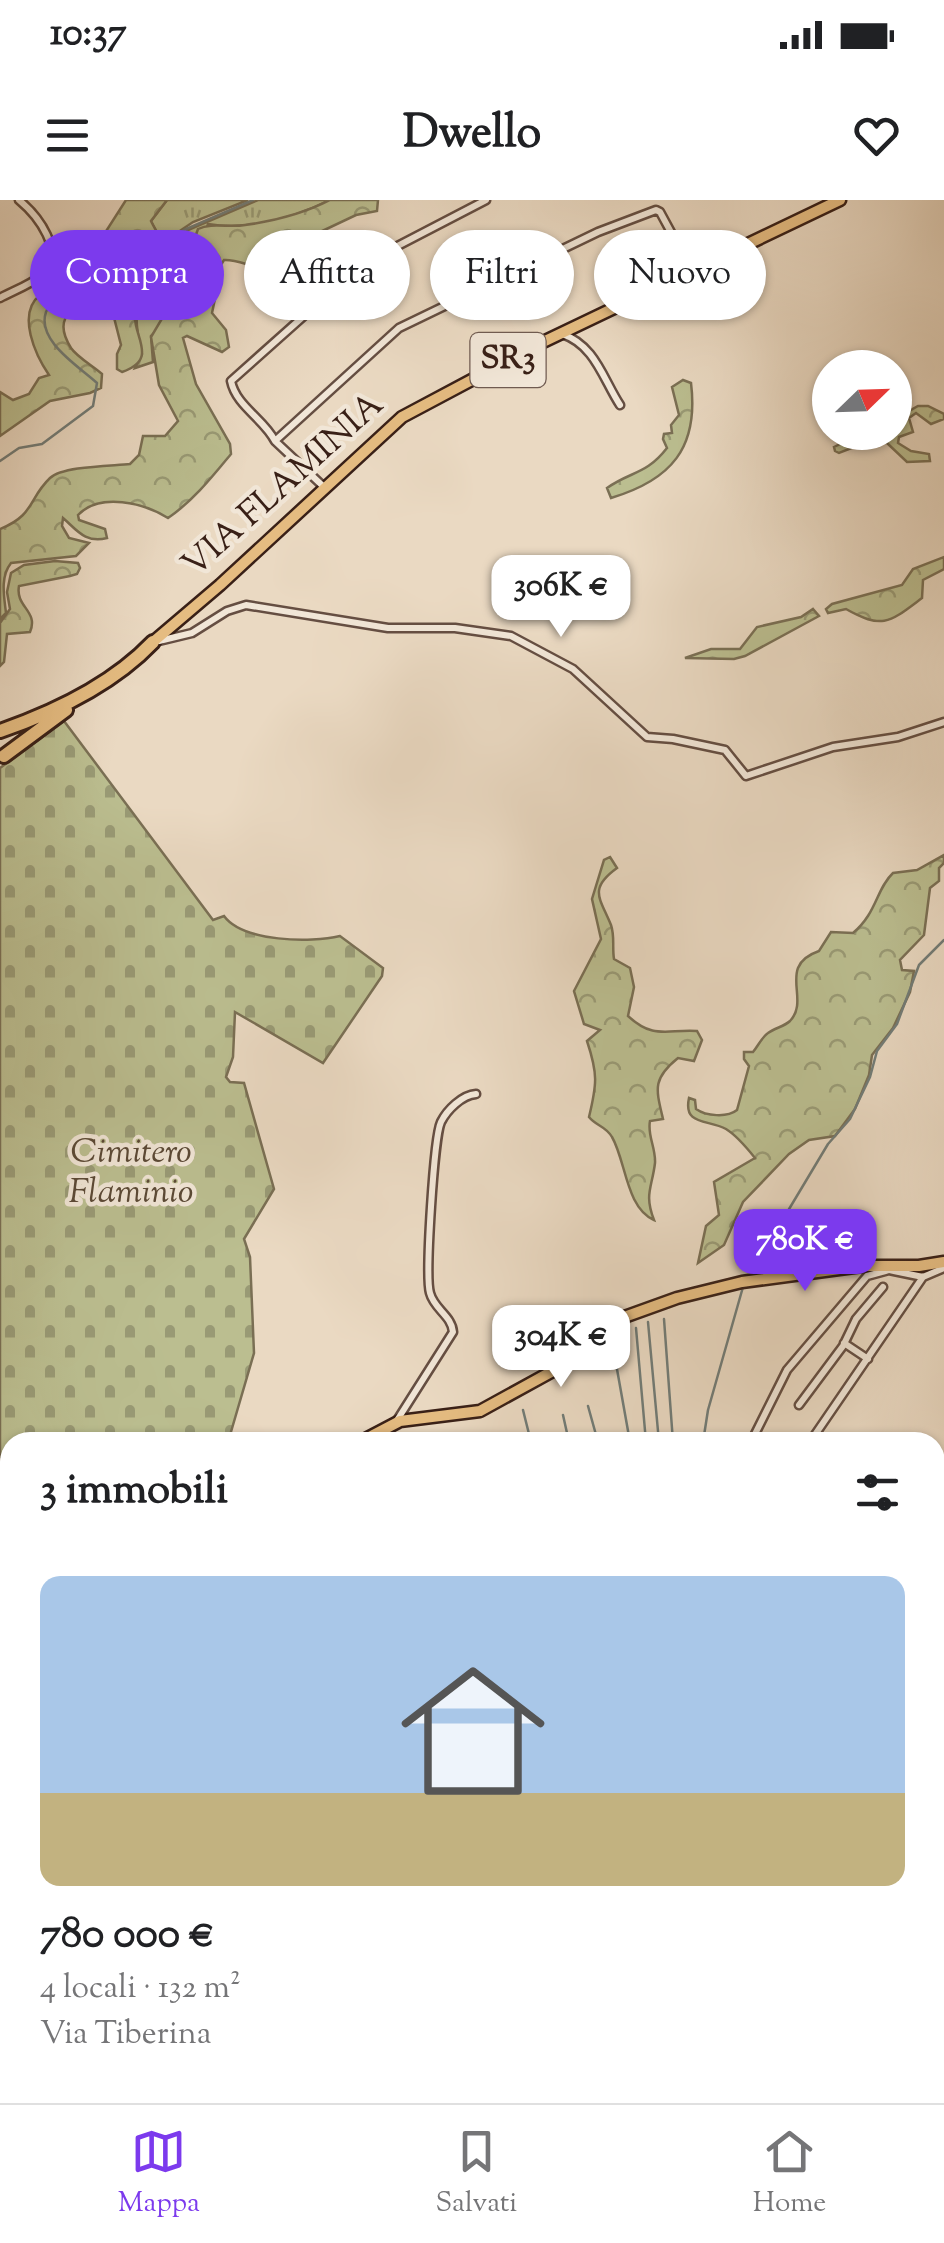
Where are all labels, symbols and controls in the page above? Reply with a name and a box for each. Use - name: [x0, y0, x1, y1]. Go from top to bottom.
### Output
- text: 10:37: [50, 8, 127, 62]
- text: Dwello: [403, 103, 541, 168]
- icon: menu: [40, 108, 95, 163]
- icon: heart: [849, 108, 904, 163]
- chip: Compra: [30, 230, 224, 320]
- chip: Affitta: [244, 230, 410, 320]
- chip: Filtri: [430, 230, 574, 320]
- chip: Nuovo: [594, 230, 766, 320]
- road number: SR3: [470, 333, 546, 387]
- north arrow: [812, 350, 912, 450]
- map controls: [812, 350, 912, 450]
- street label: VIA FLAMINIA: [172, 381, 396, 591]
- pin: 306K €: [480, 555, 642, 640]
- text: 306K €: [513, 564, 609, 610]
- park label: Cimitero Flaminio: [69, 1128, 193, 1219]
- pin: 780K €: [724, 1209, 886, 1294]
- text: 780K €: [756, 1218, 854, 1264]
- pin: 304K €: [480, 1305, 642, 1390]
- text: 304K €: [514, 1314, 608, 1360]
- text: 3 immobili: [40, 1462, 228, 1522]
- icon: filters: [850, 1465, 905, 1520]
- icon: home: [383, 1641, 563, 1821]
- text: 780 000 €: [40, 1906, 215, 1966]
- text: 4 locali · 132 m²: [40, 1966, 241, 2012]
- text: Via Tiberina: [40, 2012, 211, 2058]
- tab: Mappa: [118, 2124, 200, 2224]
- tab: Salvati: [435, 2124, 517, 2224]
- tab: Home: [753, 2124, 826, 2224]

